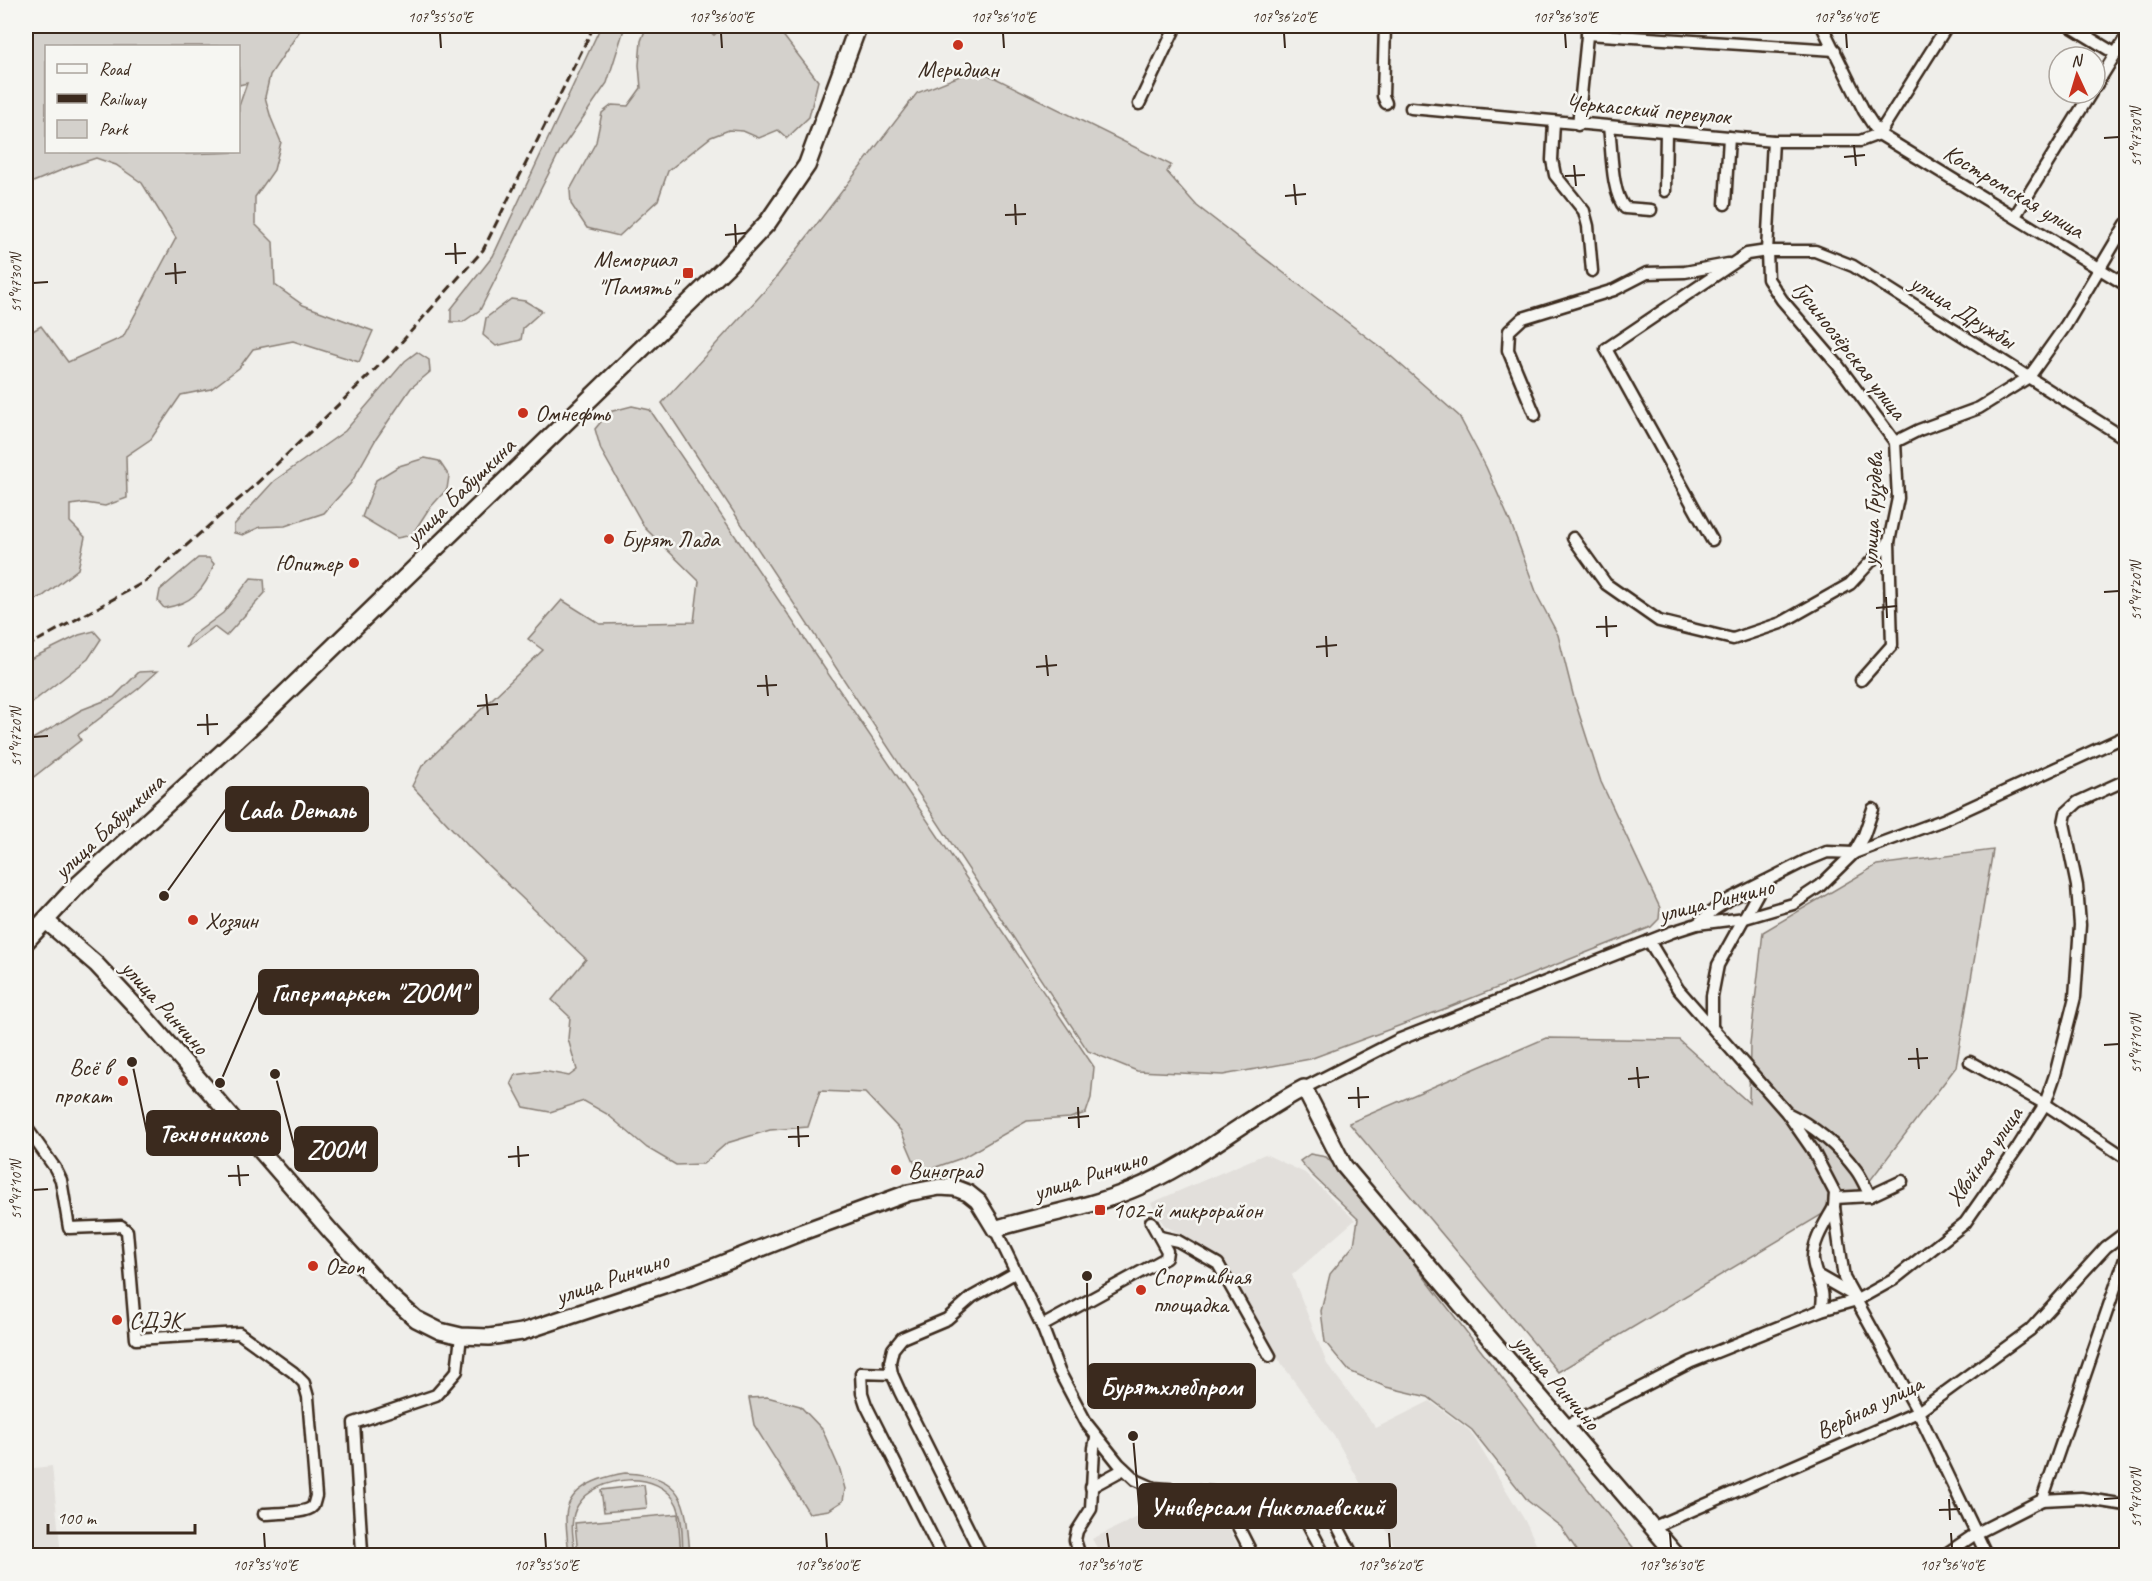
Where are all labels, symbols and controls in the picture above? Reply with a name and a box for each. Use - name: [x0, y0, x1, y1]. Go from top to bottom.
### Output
- text: 107°35'50"E: [408, 8, 474, 27]
- text: 107°36'00"E: [689, 8, 755, 27]
- text: 107°36'10"E: [971, 8, 1037, 27]
- text: 107°36'20"E: [1252, 8, 1318, 27]
- text: 107°36'30"E: [1533, 8, 1599, 27]
- text: 107°36'40"E: [1814, 8, 1880, 27]
- marker: Меридиан: [951, 38, 965, 52]
- legend: [45, 45, 240, 153]
- north arrow: [2047, 45, 2107, 105]
- text: N: [2070, 50, 2085, 71]
- place label: Меридиан: [917, 54, 1001, 84]
- text: Road: [99, 58, 132, 80]
- street label: Черкасский переулок: [1565, 87, 1734, 131]
- text: Railway: [99, 88, 147, 110]
- text: 51°47'30"N: [2127, 104, 2146, 167]
- text: Park: [99, 118, 129, 140]
- street label: Костромская улица: [1938, 137, 2091, 246]
- place label: Мемориал "Память": [593, 244, 681, 302]
- text: 51°47'30"N: [7, 250, 26, 313]
- marker: Мемориал "Память": [681, 266, 695, 280]
- street label: улица Дружбы: [1903, 266, 2023, 356]
- street label: Гусиноозёрская улица: [1786, 275, 1914, 427]
- place label: Омнефть: [535, 398, 611, 428]
- marker: Омнефть: [516, 406, 530, 420]
- street label: улица Бабушкина: [397, 430, 522, 552]
- street label: улица Груздева: [1854, 449, 1891, 569]
- place label: Бурят Лада: [621, 524, 721, 554]
- marker: Бурят Лада: [602, 532, 616, 546]
- place label: Юпитер: [275, 548, 344, 578]
- marker: Юпитер: [347, 556, 361, 570]
- text: 51°47'20"N: [2127, 558, 2146, 621]
- text: 51°47'20"N: [7, 704, 26, 767]
- street label: улица Бабушкина: [46, 766, 172, 887]
- callout: Lada Dеталь: [226, 787, 368, 831]
- text: Lada Dеталь: [238, 793, 358, 826]
- street label: улица Ринчино: [1653, 871, 1778, 929]
- place label: Хозяин: [205, 905, 259, 936]
- marker: Хозяин: [186, 913, 200, 927]
- street label: улица Ринчино: [113, 952, 216, 1062]
- callout: Гипермаркет "ZOOM": [259, 970, 478, 1014]
- text: Гипермаркет "ZOOM": [272, 976, 472, 1009]
- text: 51°47'10"N: [2127, 1011, 2146, 1074]
- place label: Всё в прокат: [53, 1052, 117, 1110]
- marker: Всё в прокат: [116, 1074, 130, 1088]
- street label: Хвойная улица: [1939, 1099, 2030, 1211]
- callout: Технониколь: [147, 1111, 280, 1155]
- text: Технониколь: [159, 1117, 269, 1150]
- callout: ZOOM: [295, 1127, 377, 1171]
- text: ZOOM: [307, 1133, 367, 1166]
- street label: улица Ринчино: [1028, 1142, 1152, 1208]
- place label: Виноград: [908, 1155, 984, 1185]
- text: 51°47'10"N: [7, 1157, 26, 1220]
- marker: Виноград: [889, 1163, 903, 1177]
- place label: 102-й микрорайон: [1112, 1195, 1264, 1225]
- marker: 102-й микрорайон: [1093, 1203, 1107, 1217]
- street label: улица Ринчино: [550, 1244, 674, 1312]
- place label: Ozon: [325, 1251, 365, 1281]
- marker: Ozon: [306, 1259, 320, 1273]
- place label: Спортивная площадка: [1153, 1261, 1252, 1319]
- marker: Спортивная площадка: [1134, 1283, 1148, 1297]
- place label: СДЭК: [129, 1305, 187, 1335]
- marker: СДЭК: [110, 1313, 124, 1327]
- street label: улица Ринчино: [1506, 1326, 1608, 1437]
- callout: Бурятхлебпром: [1088, 1364, 1255, 1408]
- street label: Вербная улица: [1811, 1367, 1929, 1446]
- text: Бурятхлебпром: [1100, 1370, 1244, 1403]
- text: 51°47'00"N: [2127, 1465, 2146, 1528]
- callout: Универсам Николаевский: [1139, 1484, 1396, 1528]
- text: Универсам Николаевский: [1149, 1490, 1387, 1523]
- scale bar: [48, 1497, 195, 1535]
- text: 100 m: [57, 1507, 98, 1529]
- text: 107°35'40"E: [233, 1556, 299, 1575]
- text: 107°35'50"E: [514, 1556, 580, 1575]
- text: 107°36'00"E: [795, 1556, 861, 1575]
- text: 107°36'10"E: [1077, 1556, 1143, 1575]
- text: 107°36'20"E: [1358, 1556, 1424, 1575]
- text: 107°36'30"E: [1639, 1556, 1705, 1575]
- text: 107°36'40"E: [1920, 1556, 1986, 1575]

